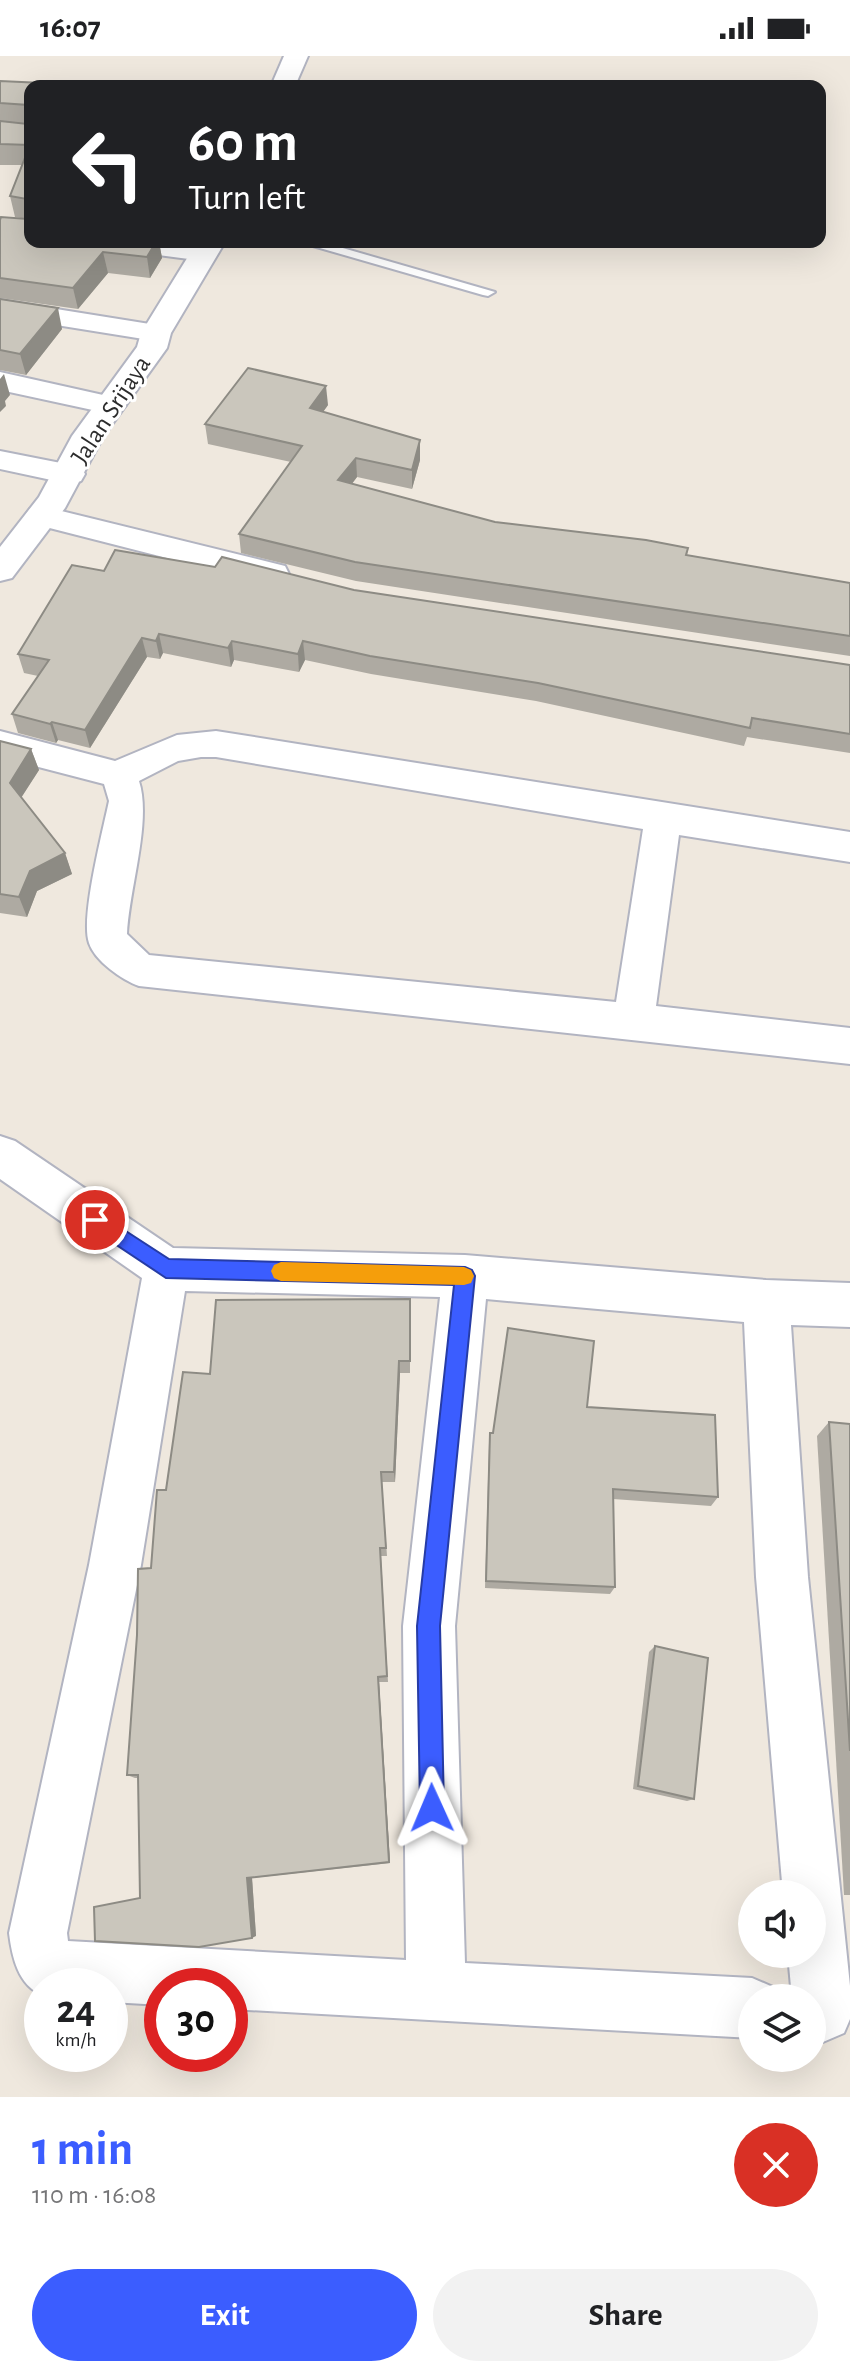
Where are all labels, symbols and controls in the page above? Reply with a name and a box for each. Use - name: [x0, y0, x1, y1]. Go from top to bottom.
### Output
- text: 16:07: [40, 13, 101, 43]
- icon: left: [56, 112, 160, 216]
- text: 60 m: [188, 115, 298, 171]
- text: Turn left: [188, 180, 305, 216]
- street label: Jalan Srijaya: [66, 351, 156, 469]
- pin: [61, 1186, 129, 1254]
- icon: arrive: [73, 1198, 117, 1242]
- position arrow: [390, 1766, 474, 1850]
- map controls: [738, 1880, 826, 2072]
- button: sound: [738, 1880, 826, 1968]
- speed limit sign: 30: [144, 1968, 248, 2072]
- button: layers: [738, 1984, 826, 2072]
- text: 24: [57, 1990, 95, 2030]
- text: km/h: [55, 2030, 97, 2050]
- button: close: [734, 2123, 818, 2207]
- text: 1 min: [32, 2126, 133, 2174]
- text: 110 m · 16:08: [32, 2182, 156, 2208]
- button: Exit: [32, 2269, 417, 2361]
- button: Share: [433, 2269, 818, 2361]

